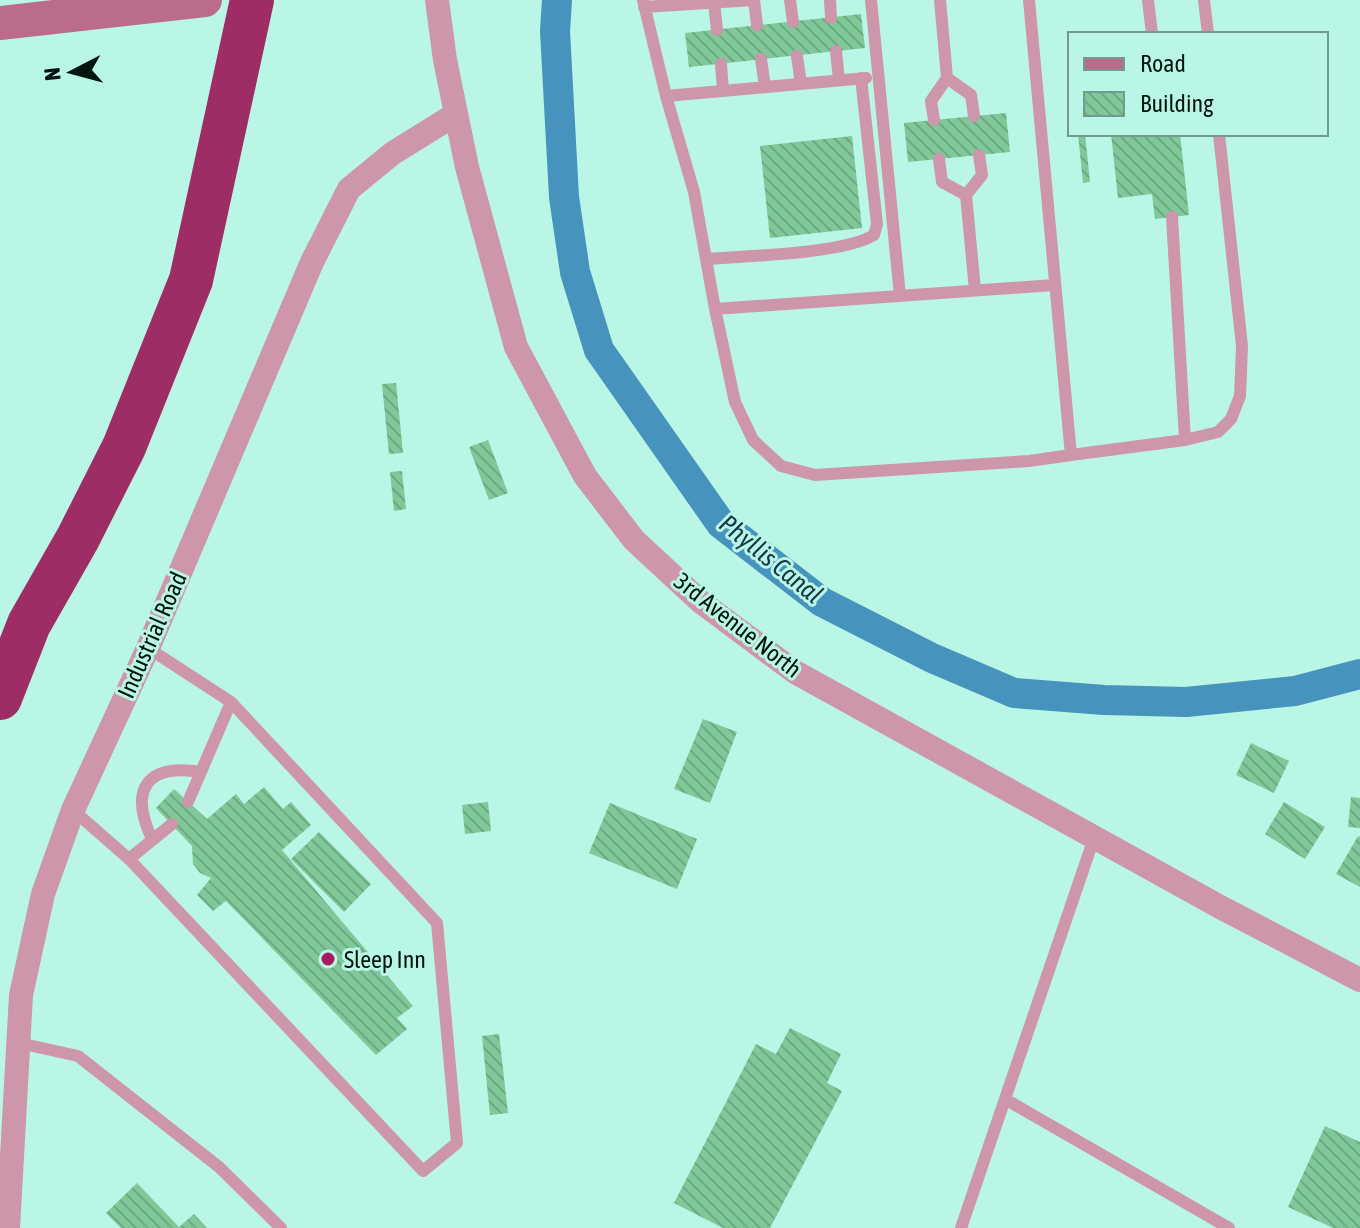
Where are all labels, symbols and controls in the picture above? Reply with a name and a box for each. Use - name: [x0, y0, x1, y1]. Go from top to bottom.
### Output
- north arrow: [32, 32, 112, 112]
- legend: [1068, 32, 1328, 136]
- text: Road: [1140, 50, 1186, 77]
- text: N: [39, 66, 66, 82]
- text: Building: [1140, 90, 1214, 117]
- water label: Phyllis Canal: [713, 508, 829, 610]
- street label: 3rd Avenue North: [669, 567, 807, 683]
- street label: Industrial Road: [112, 568, 192, 702]
- place label: Sleep Inn: [344, 946, 426, 973]
- marker: Sleep Inn: [319, 950, 337, 968]

